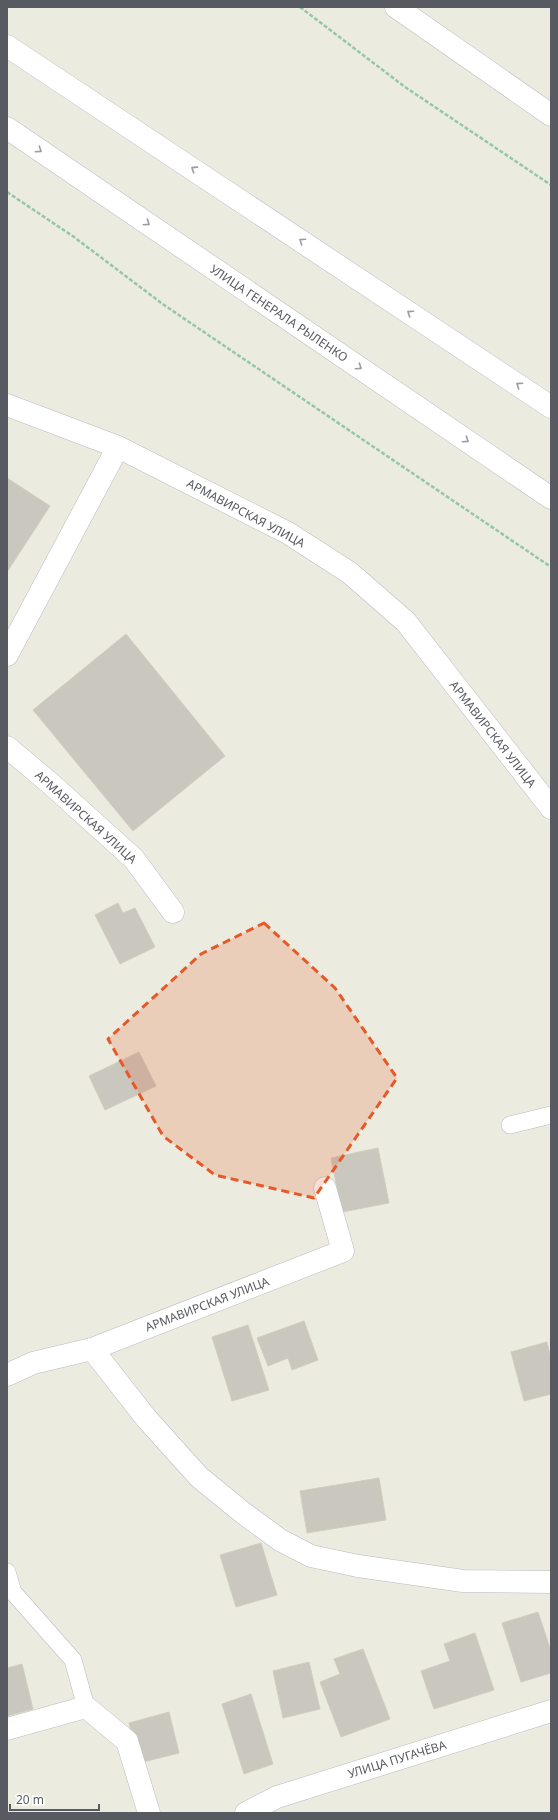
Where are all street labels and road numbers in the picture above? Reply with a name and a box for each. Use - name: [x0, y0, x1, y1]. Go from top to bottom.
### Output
- street label: УЛИЦА ГЕНЕРАЛА РЫЛЕНКО: [207, 260, 351, 366]
- street label: АРМАВИРСКАЯ УЛИЦА: [184, 475, 308, 552]
- street label: АРМАВИРСКАЯ УЛИЦА: [446, 677, 540, 791]
- street label: АРМАВИРСКАЯ УЛИЦА: [31, 767, 141, 868]
- street label: АРМАВИРСКАЯ УЛИЦА: [143, 1272, 272, 1335]
- street label: УЛИЦА ПУГАЧЁВА: [346, 1736, 449, 1782]

